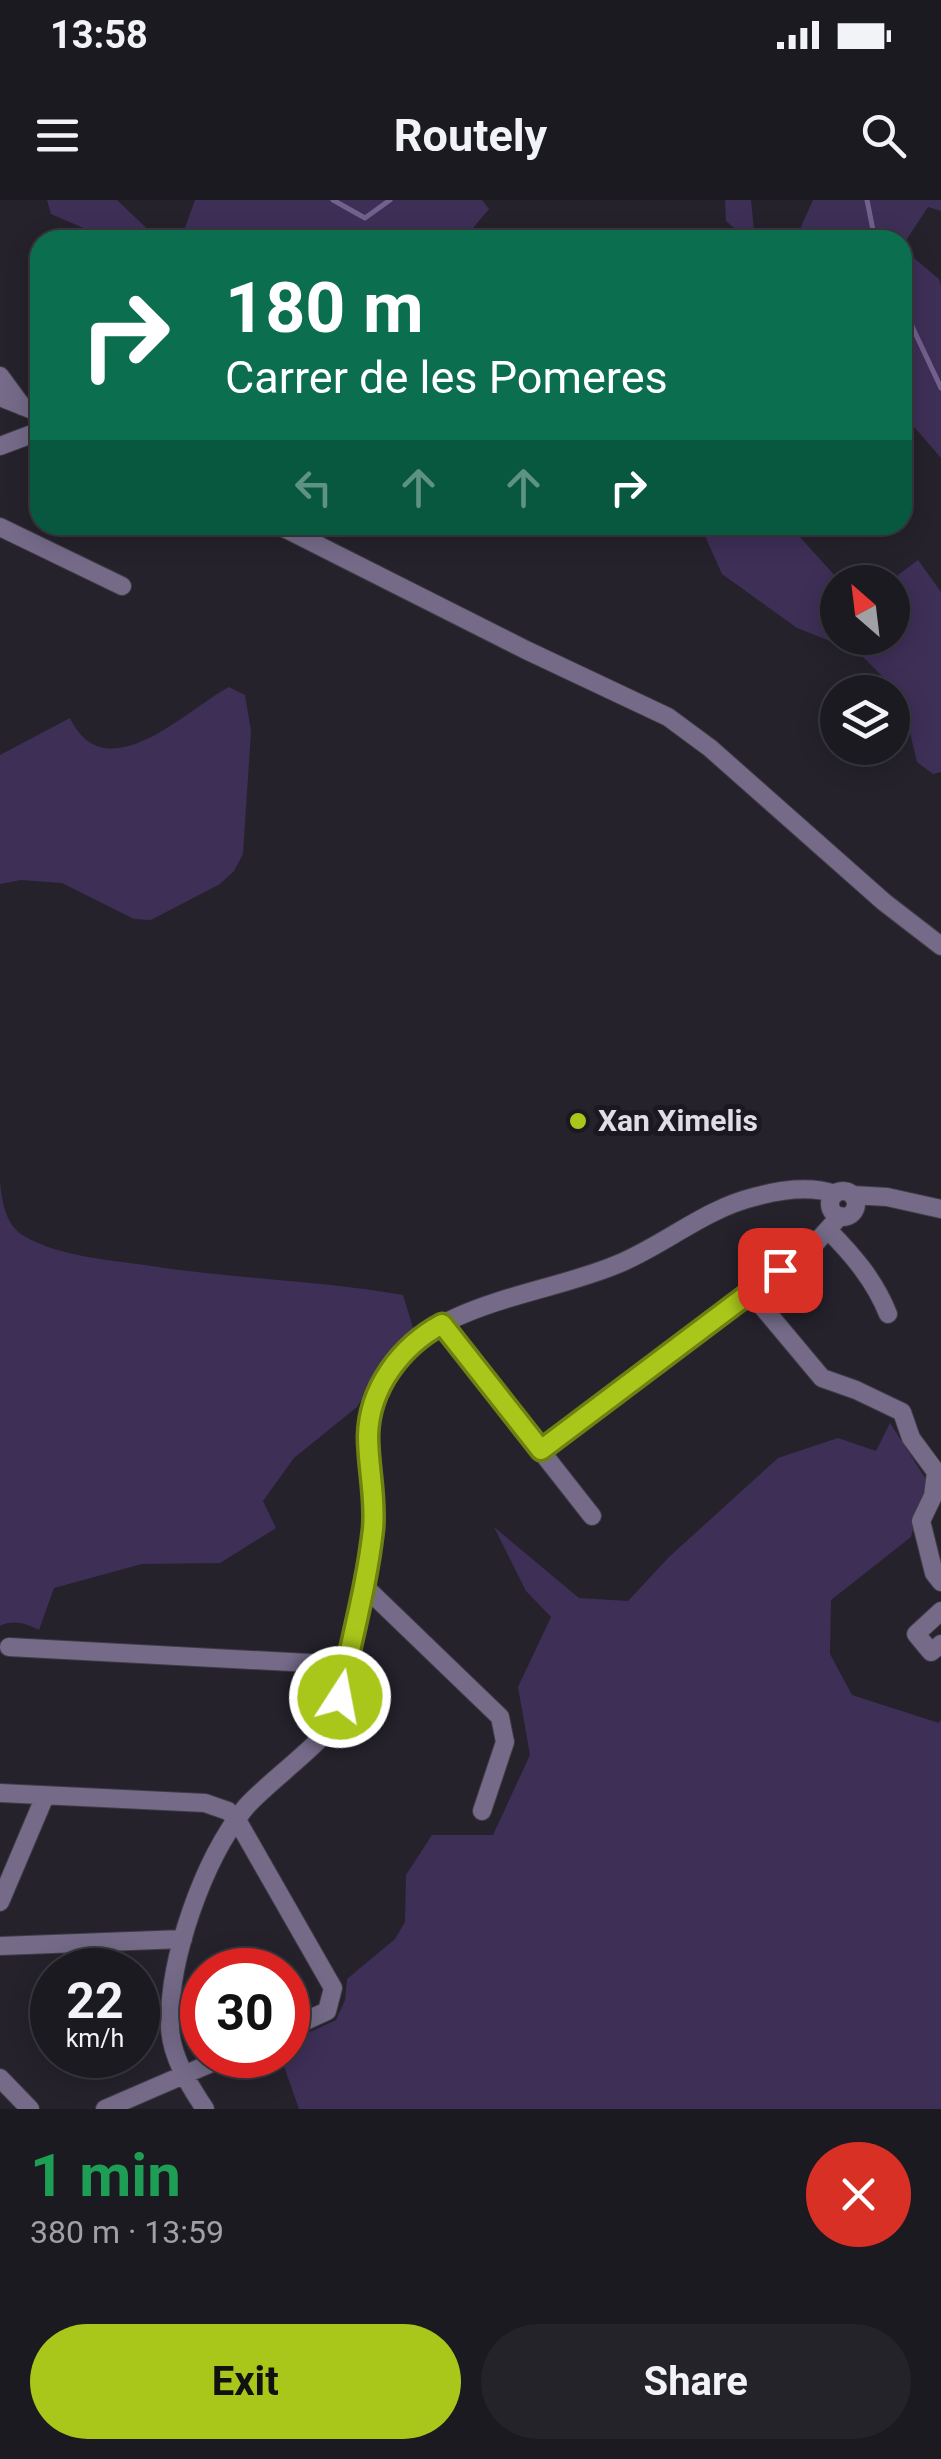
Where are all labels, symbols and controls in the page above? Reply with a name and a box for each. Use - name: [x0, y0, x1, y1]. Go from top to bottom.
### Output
- text: 13:58: [50, 13, 148, 57]
- icon: menu: [30, 108, 85, 163]
- icon: search: [856, 108, 911, 163]
- text: Routely: [394, 109, 547, 162]
- text: 180 m: [225, 267, 424, 349]
- icon: right: [60, 270, 190, 400]
- text: Carrer de les Pomeres: [225, 351, 668, 404]
- icon: left: [286, 460, 341, 515]
- icon: ahead: [391, 460, 446, 515]
- icon: ahead: [496, 460, 551, 515]
- icon: right: [601, 460, 656, 515]
- north arrow: [820, 565, 910, 655]
- map controls: [820, 565, 910, 765]
- button: layers: [820, 675, 910, 765]
- place label: Xan Ximelis: [598, 1103, 758, 1138]
- marker: Xan Ximelis: [567, 1110, 589, 1132]
- pin: [738, 1228, 823, 1313]
- icon: arrive: [753, 1243, 808, 1298]
- position arrow: [288, 1645, 392, 1749]
- speed limit sign: 30: [180, 1948, 310, 2078]
- text: 22: [66, 1972, 124, 2030]
- text: km/h: [66, 2024, 124, 2053]
- text: 1 min: [30, 2140, 181, 2211]
- button: close: [806, 2142, 911, 2247]
- text: 380 m · 13:59: [30, 2213, 224, 2251]
- button: Exit: [30, 2324, 461, 2439]
- button: Share: [481, 2324, 911, 2439]

